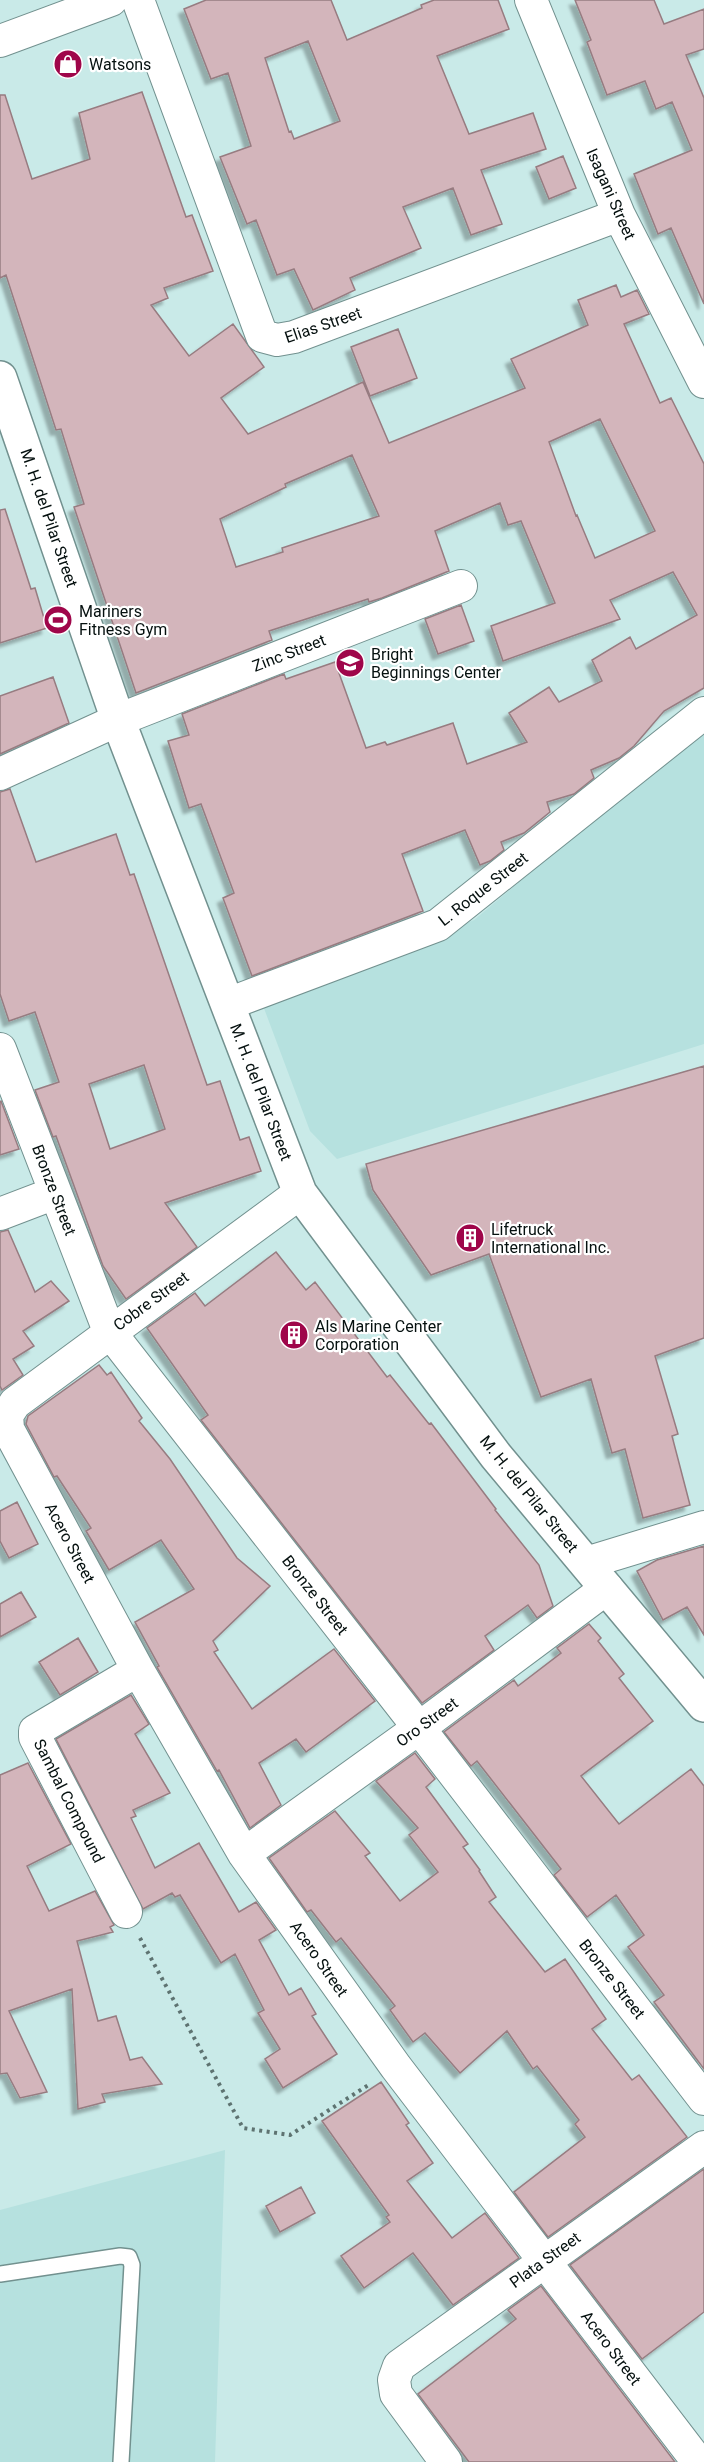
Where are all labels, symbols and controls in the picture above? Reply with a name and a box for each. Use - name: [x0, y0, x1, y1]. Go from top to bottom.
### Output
- shop icon: Watsons: [52, 48, 84, 80]
- place label: Watsons: [89, 55, 151, 74]
- street label: Isagani Street: [582, 145, 640, 243]
- street label: Elias Street: [282, 303, 364, 347]
- street label: M. H. del Pilar Street: [16, 446, 82, 590]
- place label: Mariners Fitness Gym: [79, 602, 167, 639]
- sports icon: Mariners Fitness Gym: [42, 604, 74, 636]
- street label: Zinc Street: [250, 630, 328, 676]
- place label: Bright Beginnings Center: [371, 645, 501, 682]
- school or university icon: Bright Beginnings Center: [334, 647, 366, 679]
- street label: L. Roque Street: [434, 848, 532, 930]
- street label: M. H. del Pilar Street: [226, 1021, 296, 1163]
- street label: Bronze Street: [28, 1142, 80, 1238]
- place label: Lifetruck International Inc.: [491, 1220, 610, 1257]
- building icon: Lifetruck International Inc.: [454, 1222, 486, 1254]
- street label: Cobre Street: [110, 1267, 192, 1335]
- place label: Als Marine Center Corporation: [315, 1317, 442, 1354]
- building icon: Als Marine Center Corporation: [278, 1319, 310, 1351]
- street label: M. H. del Pilar Street: [476, 1432, 582, 1556]
- street label: Acero Street: [41, 1500, 99, 1586]
- street label: Bronze Street: [278, 1551, 352, 1639]
- street label: Oro Street: [392, 1693, 462, 1751]
- street label: Sambal Compound: [30, 1736, 108, 1866]
- street label: Acero Street: [286, 1918, 352, 2000]
- street label: Bronze Street: [575, 1935, 649, 2023]
- street label: Plata Street: [506, 2228, 584, 2292]
- street label: Acero Street: [577, 2307, 645, 2389]

